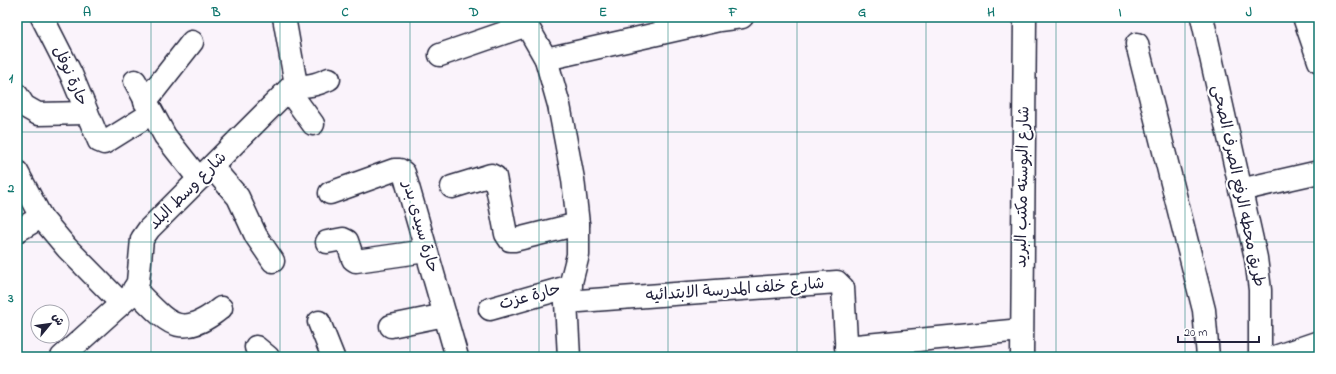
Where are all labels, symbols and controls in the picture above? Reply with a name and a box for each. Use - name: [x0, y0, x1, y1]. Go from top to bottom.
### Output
- text: A: [83, 3, 91, 22]
- text: B: [211, 3, 221, 22]
- text: C: [341, 3, 349, 22]
- text: D: [468, 3, 479, 22]
- text: E: [599, 3, 607, 22]
- text: F: [728, 3, 738, 22]
- text: G: [858, 3, 866, 22]
- text: H: [987, 3, 995, 22]
- text: I: [1118, 3, 1122, 22]
- text: J: [1246, 3, 1252, 22]
- street label: حارة نوفل: [46, 42, 94, 110]
- text: 1: [9, 69, 14, 88]
- street label: طريق محطه الرفع الصرف الصحى: [1205, 83, 1271, 289]
- street label: شارع البوسته مكتب البريد: [1010, 106, 1036, 268]
- street label: شارع وسط البلد: [143, 146, 233, 236]
- street label: حارة سيدى بدر: [395, 176, 445, 276]
- text: 2: [7, 179, 15, 198]
- street label: شارع خلف المدرسة الابتدائيه: [645, 272, 825, 308]
- street label: حارة عزت: [497, 277, 563, 317]
- text: 3: [7, 289, 14, 308]
- north arrow: [30, 304, 70, 344]
- text: ش: [48, 310, 68, 329]
- scale bar: [1178, 318, 1259, 344]
- text: 20 m: [1184, 324, 1207, 342]

